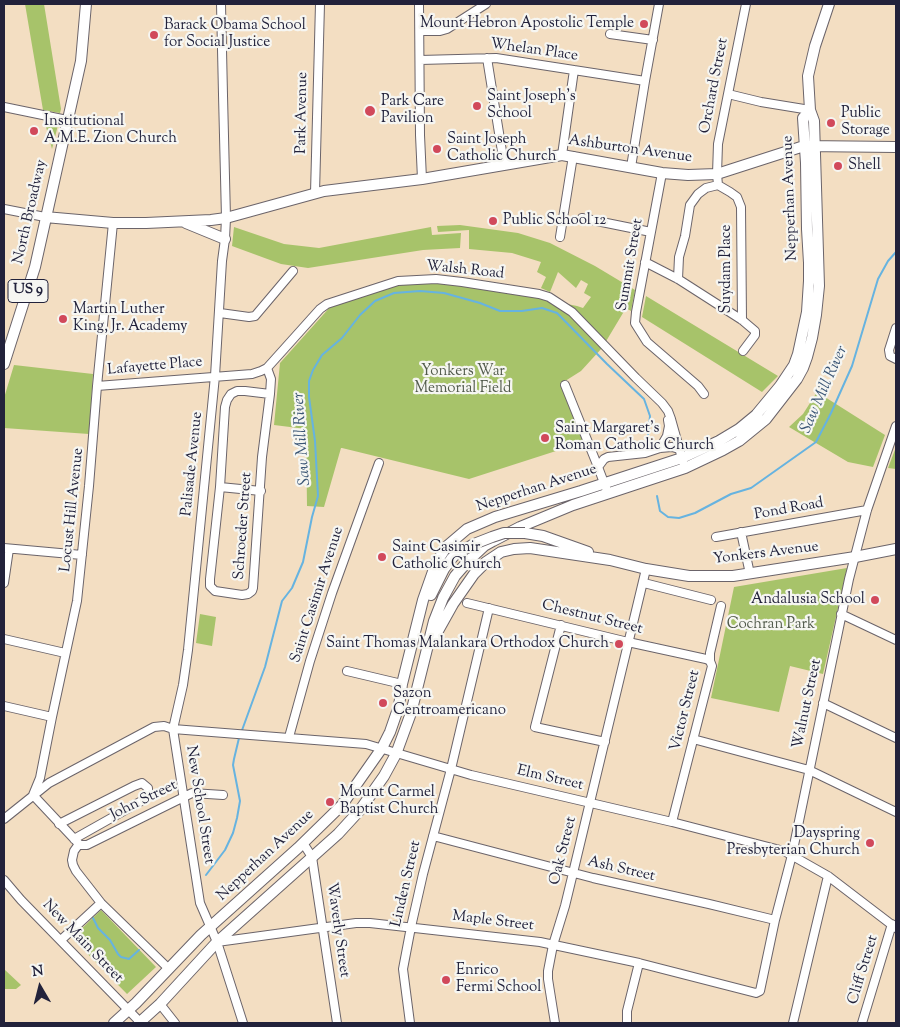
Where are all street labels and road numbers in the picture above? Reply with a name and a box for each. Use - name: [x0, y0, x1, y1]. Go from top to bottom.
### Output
- street label: Whelan Place: [489, 36, 579, 66]
- street label: Orchard Street: [697, 37, 733, 135]
- street label: Park Avenue: [293, 72, 313, 154]
- street label: Ashburton Avenue: [567, 132, 693, 168]
- street label: Nepperhan Avenue: [780, 135, 802, 261]
- street label: North Broadway: [10, 158, 52, 266]
- street label: Summit Street: [614, 217, 648, 313]
- street label: Suydam Place: [718, 225, 736, 313]
- street label: Walsh Road: [425, 258, 505, 284]
- road number: US 9: [8, 280, 48, 302]
- street label: Lafayette Place: [107, 354, 203, 380]
- street label: Palisade Avenue: [179, 411, 207, 517]
- street label: Locust Hill Avenue: [58, 447, 88, 573]
- street label: Nepperhan Avenue: [475, 461, 599, 517]
- street label: Schroeder Street: [231, 472, 257, 580]
- street label: Pond Road: [753, 495, 825, 525]
- street label: Saint Casimir Avenue: [288, 525, 348, 665]
- street label: Yonkers Avenue: [712, 539, 820, 569]
- street label: Chestnut Street: [540, 597, 644, 639]
- street label: Walnut Street: [790, 657, 826, 751]
- street label: Victor Street: [667, 669, 705, 753]
- street label: New School Street: [181, 744, 217, 866]
- street label: Elm Street: [515, 763, 585, 795]
- street label: John Street: [108, 777, 180, 825]
- street label: Nepperhan Avenue: [214, 807, 318, 905]
- street label: Oak Street: [547, 815, 581, 887]
- street label: Linden Street: [388, 839, 426, 929]
- street label: Ash Street: [585, 853, 657, 887]
- street label: Waverly Street: [321, 881, 353, 979]
- street label: New Main Street: [38, 897, 126, 987]
- street label: Maple Street: [451, 908, 535, 936]
- street label: Cliff Street: [845, 933, 883, 1007]

